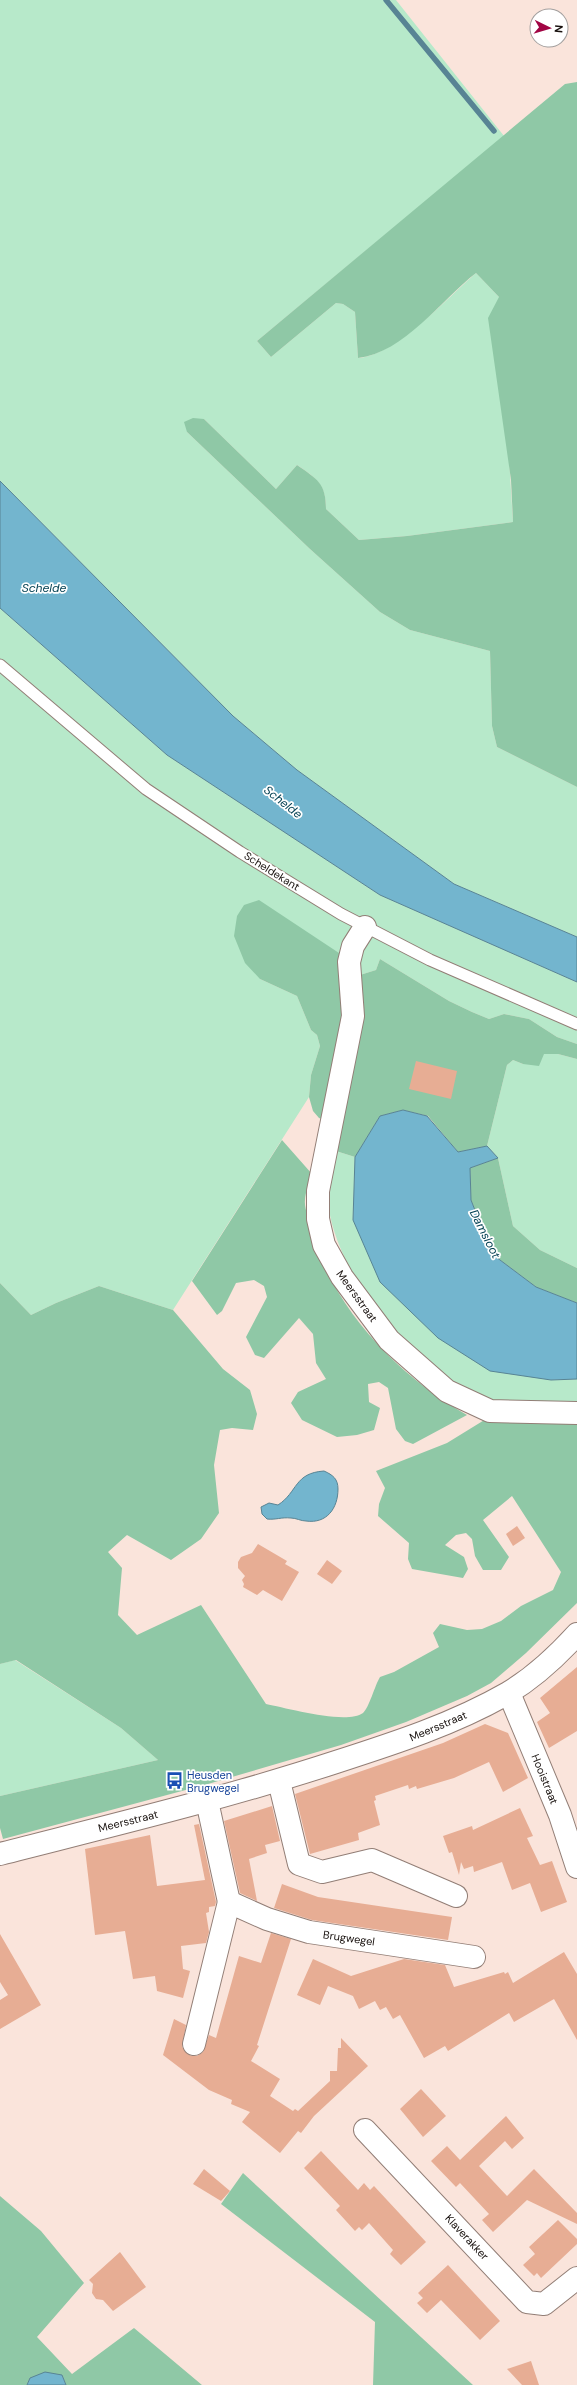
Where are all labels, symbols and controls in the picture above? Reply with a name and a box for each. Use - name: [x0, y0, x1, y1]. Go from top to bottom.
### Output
- north arrow: [529, 8, 569, 48]
- text: N: [552, 24, 566, 33]
- water label: Schelde: [22, 580, 66, 596]
- water label: Schelde: [260, 782, 306, 822]
- street label: Scheldekant: [242, 848, 302, 894]
- water label: Damsloot: [466, 1207, 504, 1262]
- street label: Meersstraat: [333, 1267, 381, 1325]
- street label: Meersstraat: [407, 1708, 469, 1744]
- street label: Hooistraat: [529, 1752, 561, 1806]
- place label: Heusden Brugwegel: [187, 1768, 239, 1795]
- bus stop icon: Heusden Brugwegel: [164, 1771, 184, 1791]
- street label: Meersstraat: [97, 1807, 159, 1835]
- street label: Brugwegel: [322, 1927, 376, 1949]
- street label: Klaverakker: [442, 2211, 492, 2263]

